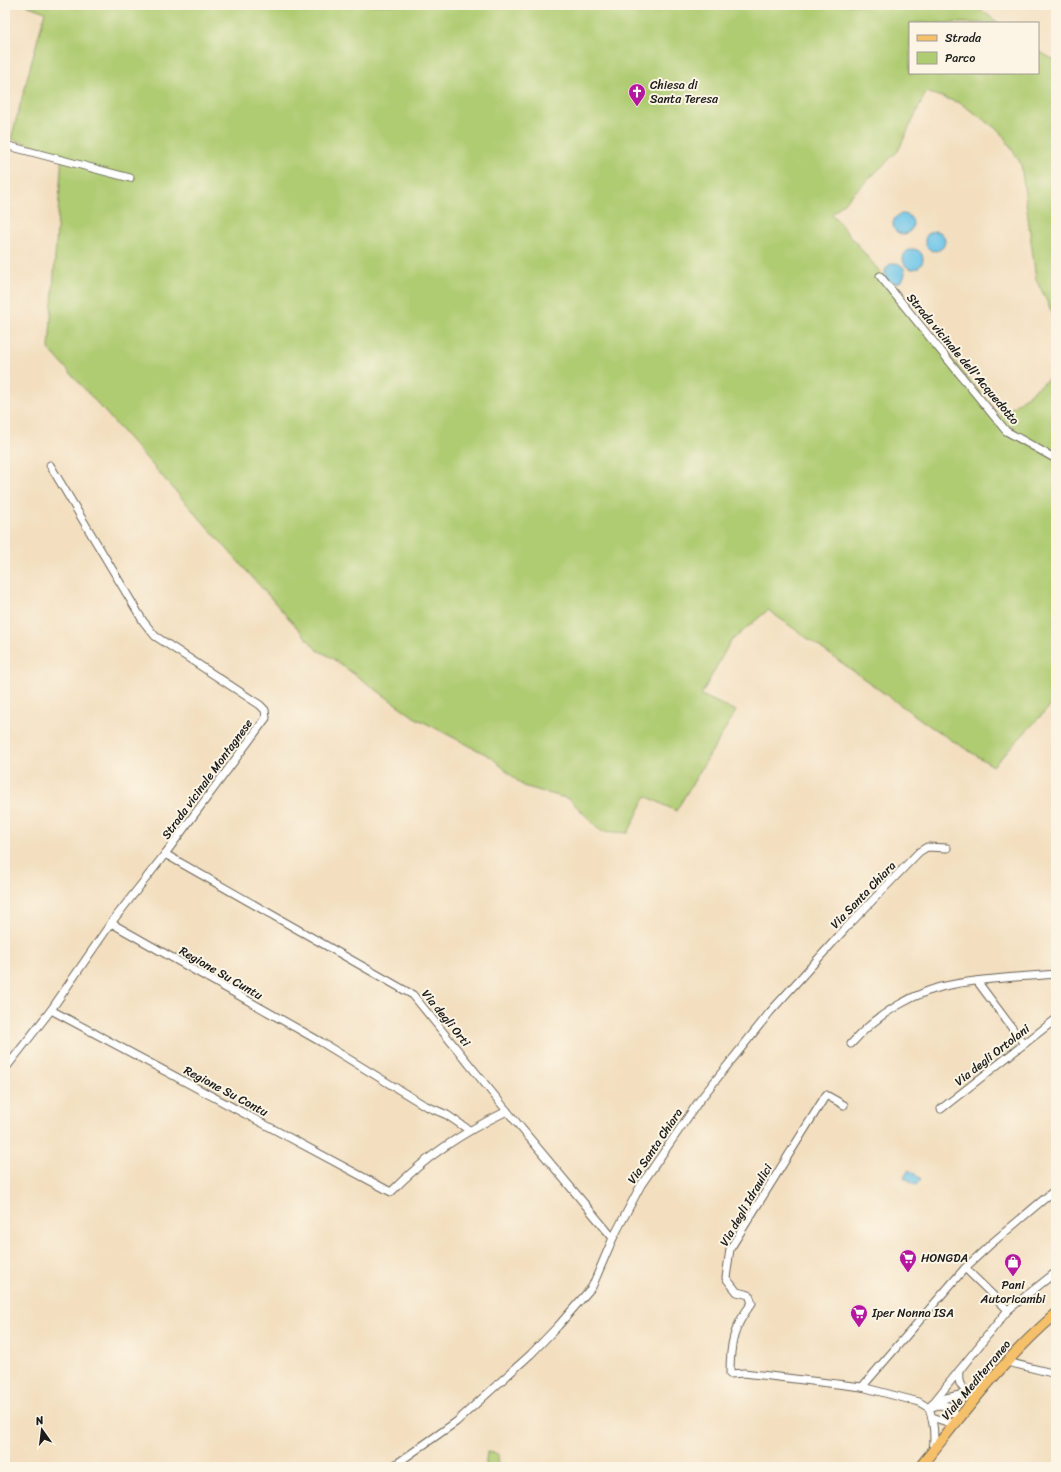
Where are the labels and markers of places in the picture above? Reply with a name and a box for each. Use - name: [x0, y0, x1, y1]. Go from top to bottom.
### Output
- place label: Chiesa di Santa Teresa: [650, 74, 719, 110]
- church icon: Chiesa di Santa Teresa: [627, 82, 647, 107]
- place label: HONGDA: [921, 1247, 968, 1269]
- supermarket icon: HONGDA: [898, 1248, 918, 1273]
- shop icon: Pani Autoricambi: [1003, 1252, 1023, 1277]
- place label: Pani Autoricambi: [980, 1274, 1046, 1310]
- place label: Iper Nonna ISA: [871, 1302, 954, 1324]
- supermarket icon: Iper Nonna ISA: [849, 1303, 869, 1328]

